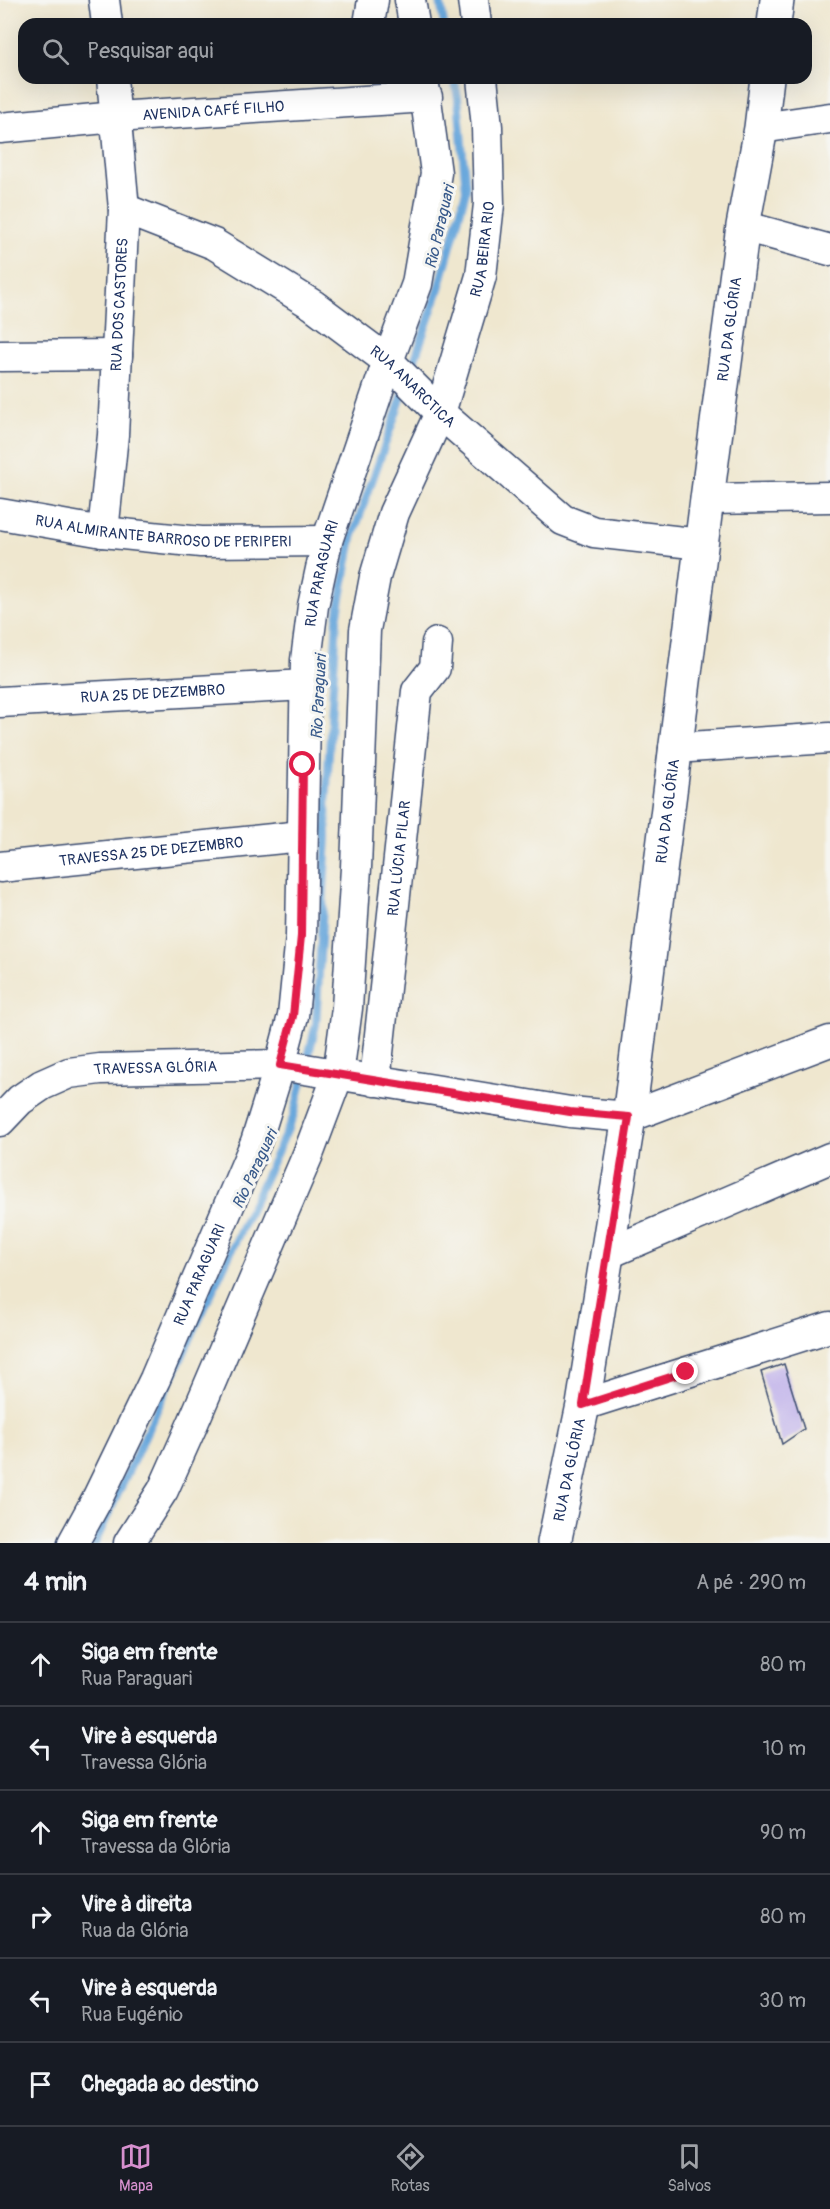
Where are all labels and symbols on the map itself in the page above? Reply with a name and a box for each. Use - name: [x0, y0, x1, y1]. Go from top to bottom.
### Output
- street label: AVENIDA CAFÉ FILHO: [142, 97, 285, 125]
- water label: Rio Paraguari: [421, 181, 460, 271]
- street label: RUA BEIRA RIO: [466, 201, 499, 299]
- street label: RUA DOS CASTORES: [107, 238, 132, 372]
- street label: RUA DA GLÓRIA: [713, 275, 746, 382]
- street label: RUA ANARCTICA: [366, 342, 460, 432]
- street label: RUA ALMIRANTE BARROSO DE PERIPERI: [34, 511, 292, 552]
- street label: RUA PARAGUARI: [301, 517, 343, 628]
- water label: Rio Paraguari: [307, 652, 331, 740]
- street label: RUA 25 DE DEZEMBRO: [80, 680, 226, 707]
- route start: [289, 751, 315, 777]
- street label: RUA DA GLÓRIA: [652, 757, 684, 865]
- street label: RUA LÚCIA PILAR: [383, 799, 415, 917]
- street label: TRAVESSA 25 DE DEZEMBRO: [58, 833, 244, 870]
- street label: TRAVESSA GLÓRIA: [93, 1057, 218, 1079]
- water label: Rio Paraguari: [228, 1124, 283, 1212]
- street label: RUA PARAGUARI: [169, 1221, 230, 1328]
- route end: [672, 1358, 698, 1384]
- street label: RUA DA GLÓRIA: [549, 1416, 590, 1523]

